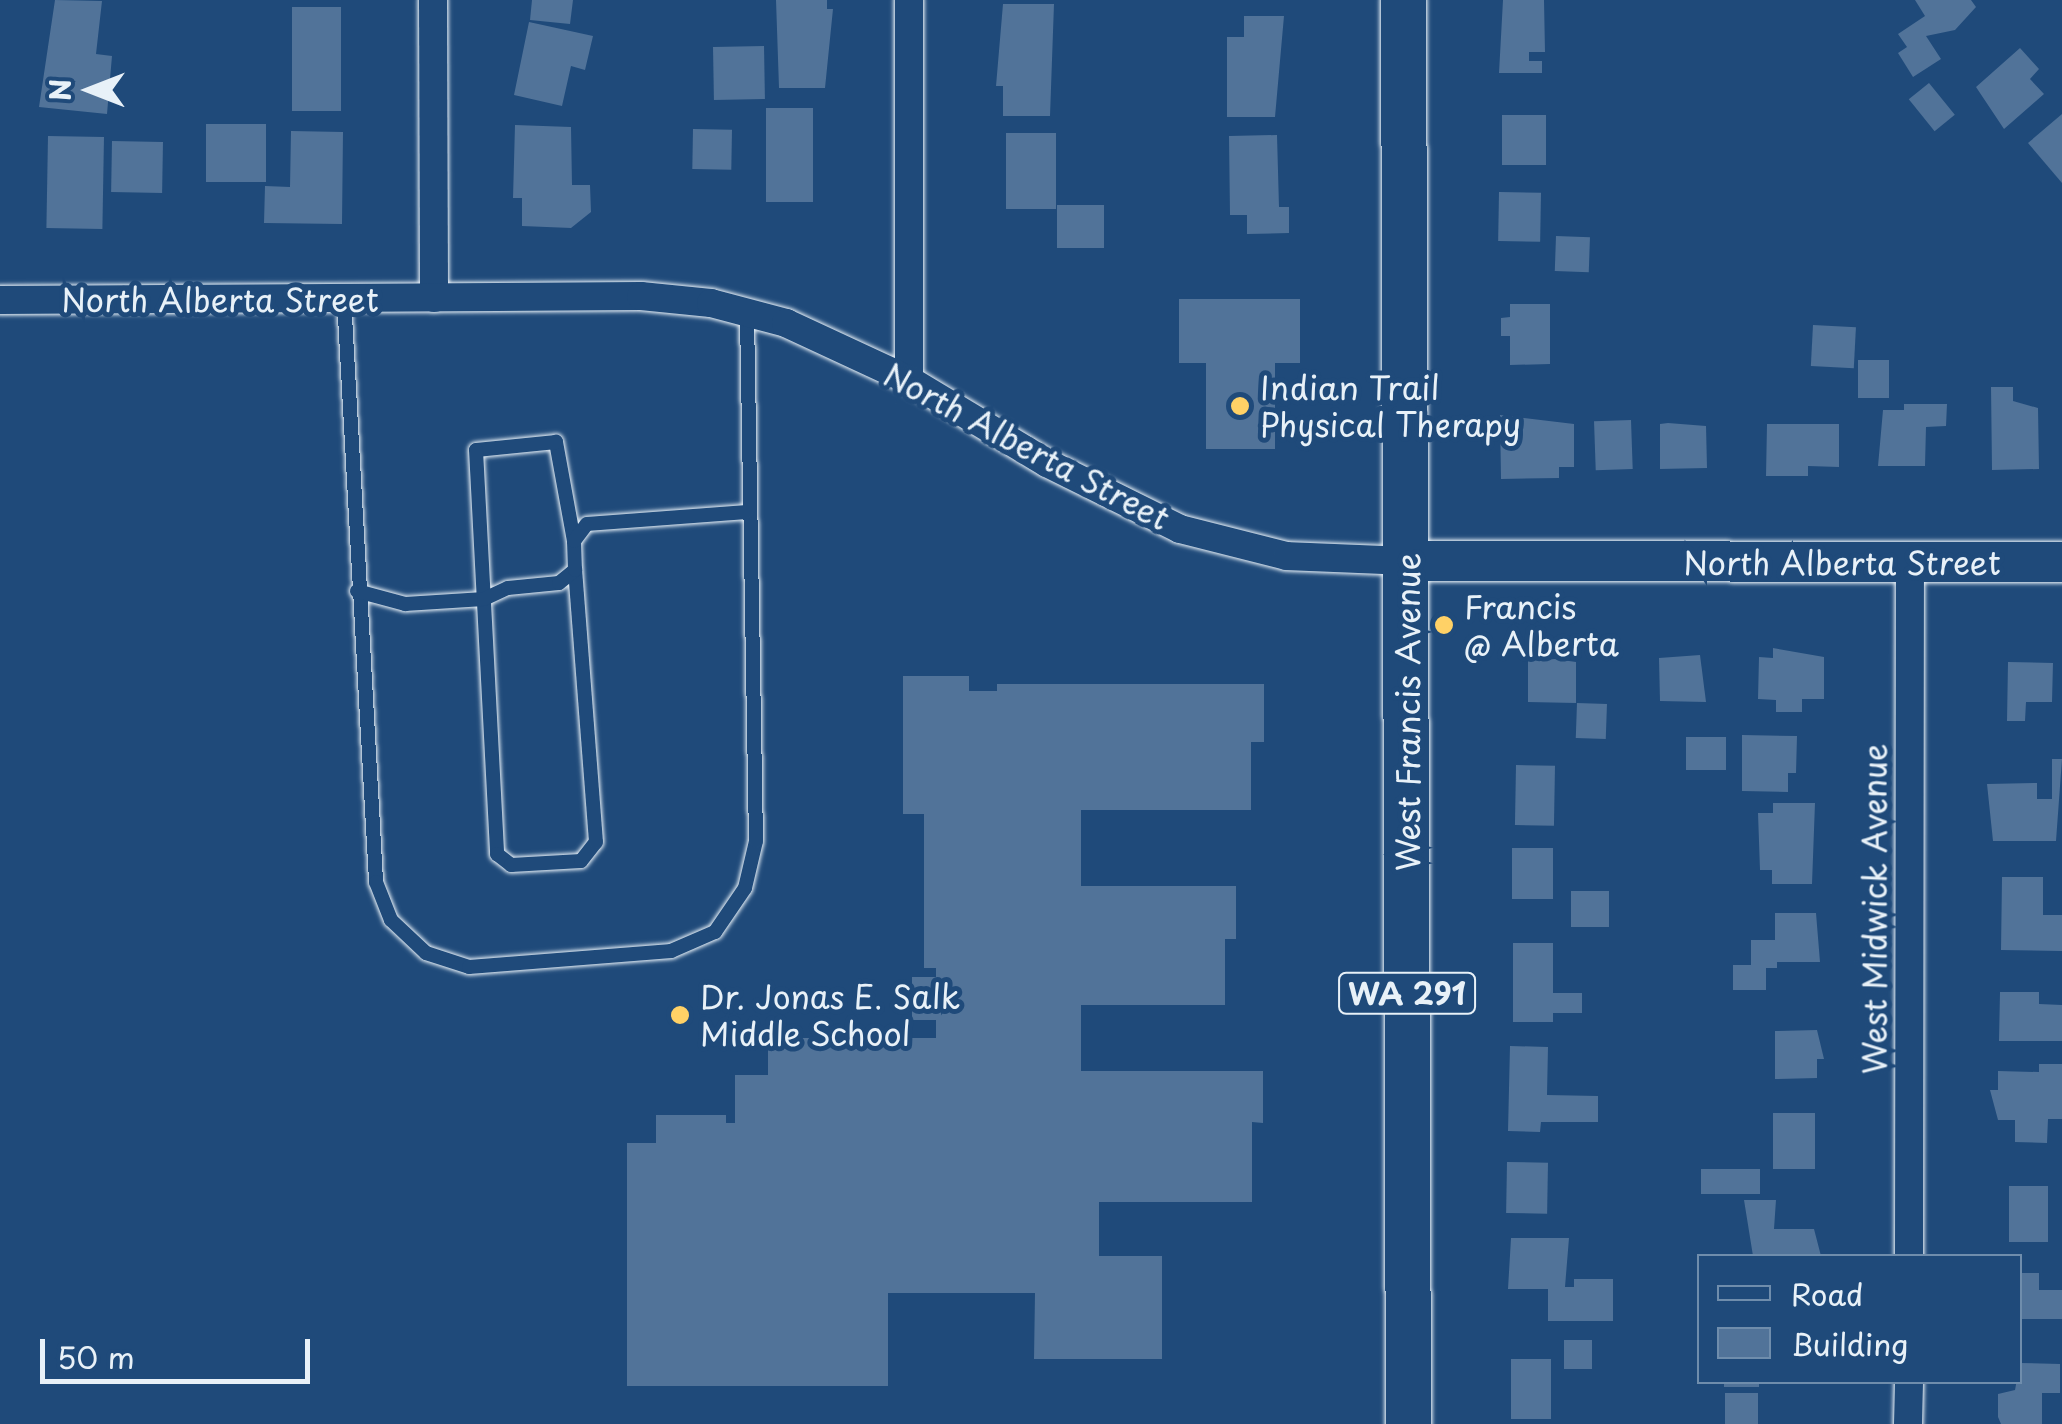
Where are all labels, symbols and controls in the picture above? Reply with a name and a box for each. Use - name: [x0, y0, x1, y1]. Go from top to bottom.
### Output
- north arrow: [40, 40, 140, 140]
- text: N: [38, 79, 81, 101]
- street label: North Alberta Street: [58, 280, 382, 318]
- street label: North Alberta Street: [875, 353, 1179, 539]
- place label: Indian Trail Physical Therapy: [1260, 369, 1522, 444]
- marker: Indian Trail Physical Therapy: [1229, 395, 1251, 417]
- street label: North Alberta Street: [1680, 543, 2004, 581]
- street label: West Francis Avenue: [1388, 553, 1426, 871]
- place label: Francis @ Alberta: [1464, 588, 1619, 663]
- marker: Francis @ Alberta: [1433, 614, 1455, 636]
- street label: West Midwick Avenue: [1855, 743, 1893, 1075]
- road number: WA 291: [1337, 968, 1477, 1018]
- place label: Dr. Jonas E. Salk Middle School: [700, 978, 964, 1053]
- marker: Dr. Jonas E. Salk Middle School: [669, 1004, 691, 1026]
- legend: [1697, 1254, 2022, 1384]
- text: Road: [1791, 1271, 1864, 1316]
- scale bar: [45, 1319, 315, 1381]
- text: Building: [1791, 1321, 1908, 1366]
- text: 50 m: [57, 1334, 135, 1379]

